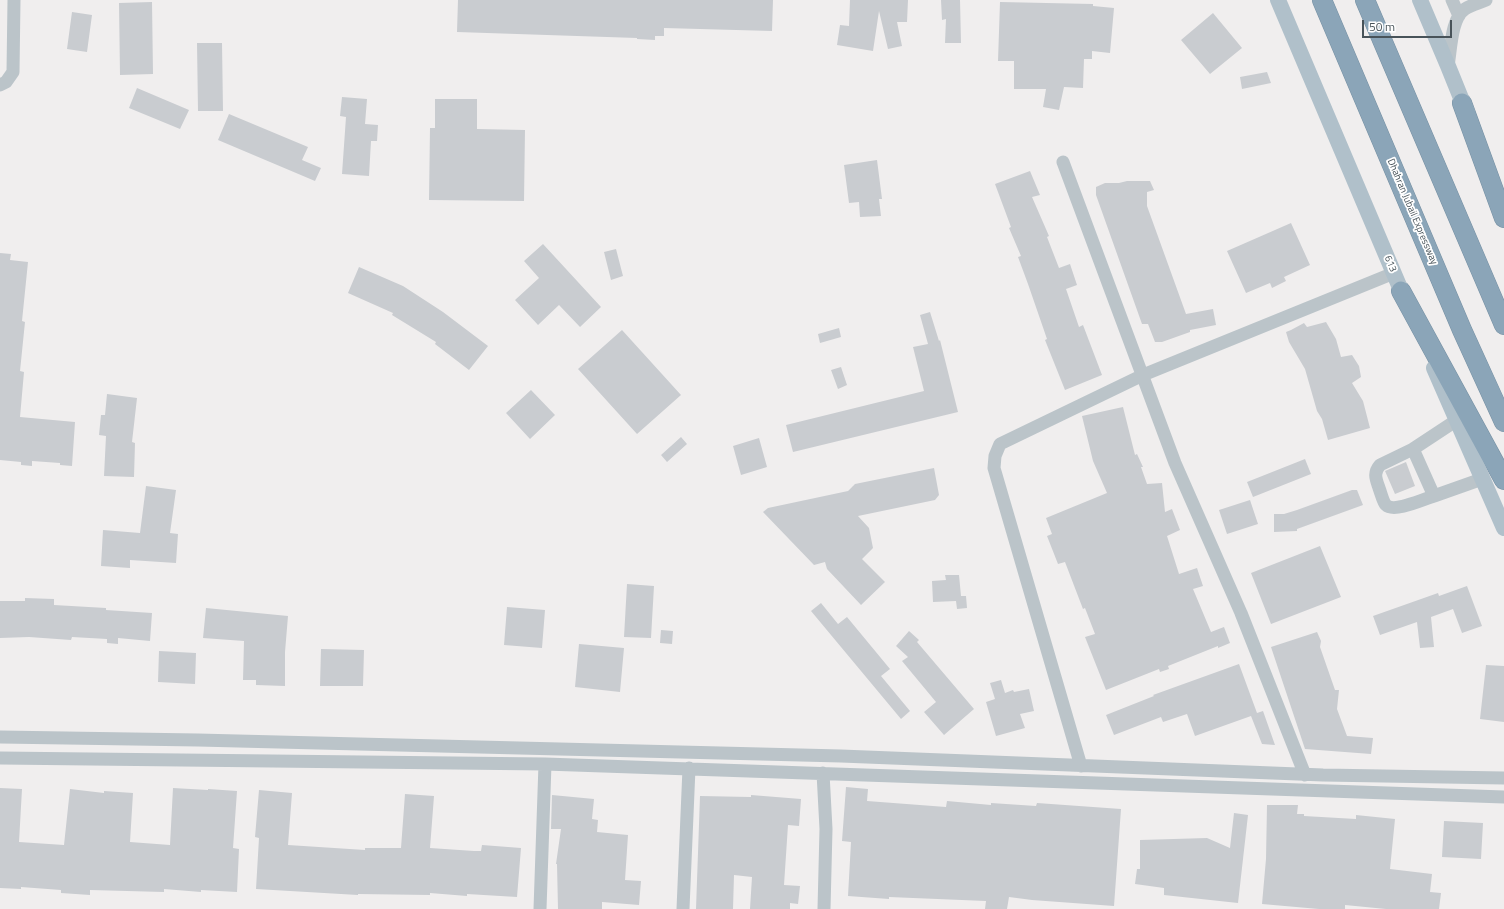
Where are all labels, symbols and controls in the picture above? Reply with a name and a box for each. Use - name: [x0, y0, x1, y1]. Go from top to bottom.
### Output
- scale bar: [1364, 12, 1454, 38]
- text: 50 m: [1369, 17, 1395, 36]
- street label: Dhahran Jubail Expressway: [1384, 157, 1440, 267]
- street label: 613: [1381, 254, 1399, 274]

